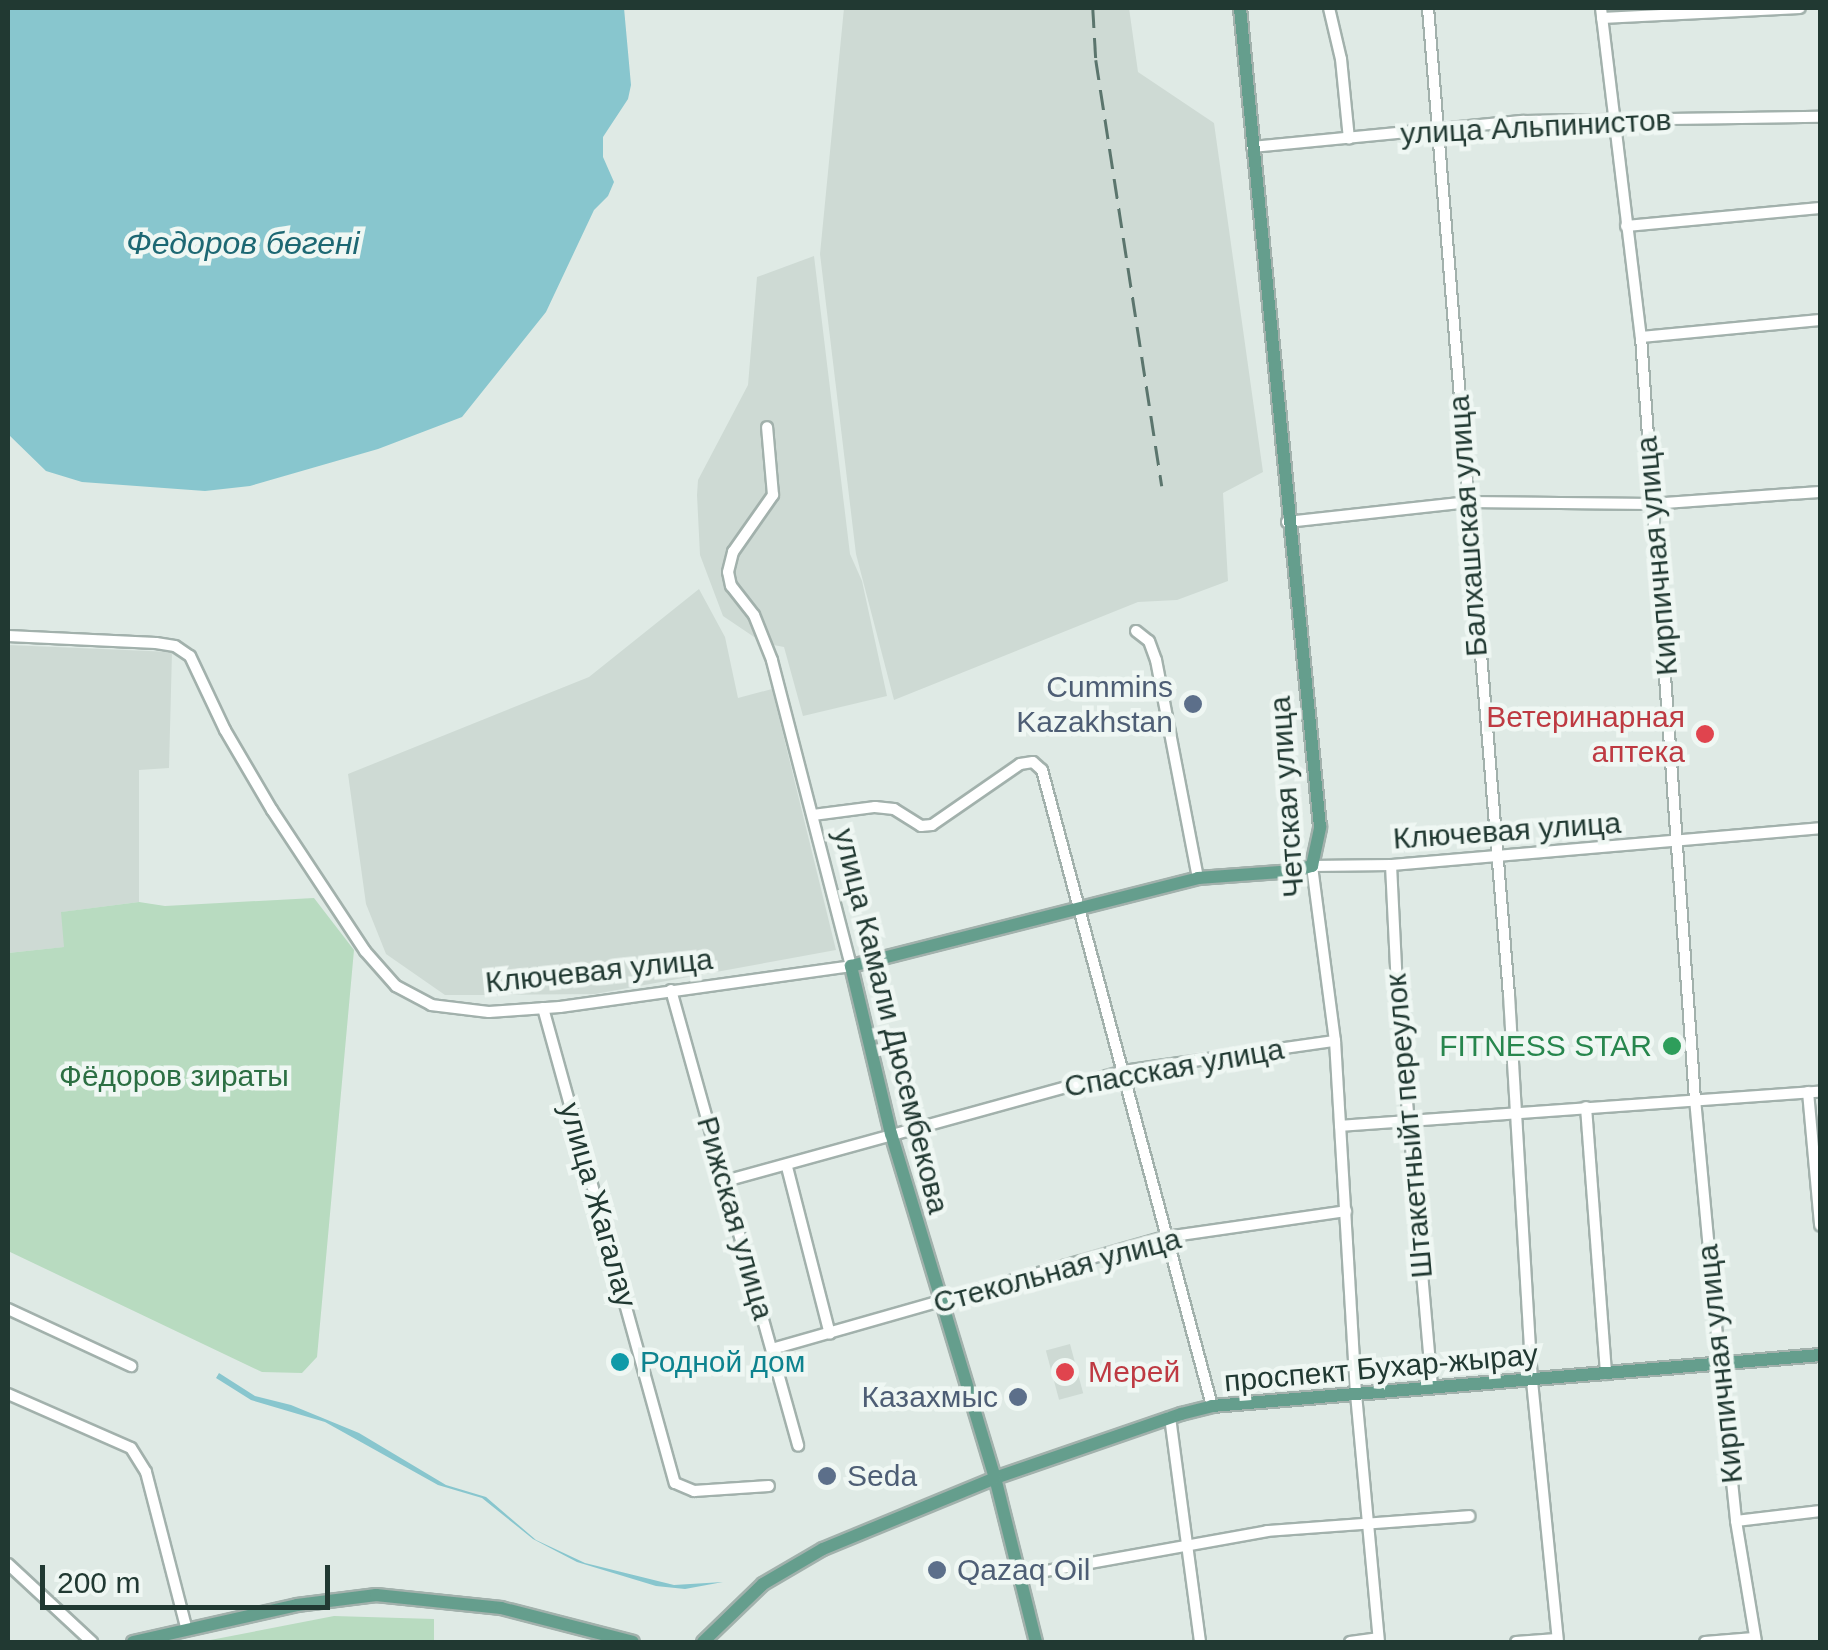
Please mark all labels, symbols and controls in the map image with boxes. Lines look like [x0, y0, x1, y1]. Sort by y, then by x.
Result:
street label: улица Альпинистов [1400, 102, 1672, 152]
water label: Федоров бөгені [126, 224, 360, 262]
street label: Балхашская улица [1441, 394, 1495, 658]
street label: Кирпичная улица [1629, 435, 1685, 677]
place label: Cummins Kazakhstan [1016, 669, 1173, 740]
marker: Cummins Kazakhstan [1182, 693, 1204, 715]
street label: Четская улица [1262, 695, 1312, 899]
place label: Ветеринарная аптека [1486, 699, 1685, 770]
marker: Ветеринарная аптека [1694, 723, 1716, 745]
street label: Ключевая улица [1392, 805, 1622, 857]
street label: улица Камали Дюсембекова [826, 825, 956, 1217]
street label: Ключевая улица [484, 941, 714, 1001]
street label: Штакетныйт переулок [1378, 972, 1440, 1280]
place label: FITNESS STAR [1439, 1028, 1652, 1064]
street label: Спасская улица [1062, 1031, 1286, 1105]
marker: FITNESS STAR [1661, 1035, 1683, 1057]
park label: Фёдоров зираты [59, 1058, 289, 1094]
street label: улица Жагалау [552, 1098, 644, 1312]
street label: Рижская улица [689, 1112, 781, 1324]
street label: Стекольная улица [929, 1221, 1185, 1321]
street label: Кирпичная улица [1690, 1243, 1750, 1485]
street label: проспект Бухар-жырау [1223, 1336, 1539, 1400]
place label: Родной дом [640, 1344, 805, 1380]
marker: Родной дом [609, 1351, 631, 1373]
place label: Мерей [1088, 1354, 1180, 1390]
marker: Мерей [1052, 1359, 1078, 1385]
place label: Казахмыс [862, 1379, 998, 1415]
marker: Казахмыс [1007, 1386, 1029, 1408]
place label: Seda [847, 1458, 917, 1494]
marker: Seda [816, 1465, 838, 1487]
scale bar [45, 1545, 335, 1607]
place label: Qazaq Oil [957, 1552, 1090, 1588]
marker: Qazaq Oil [926, 1559, 948, 1581]
text: 200 m [57, 1566, 140, 1599]

